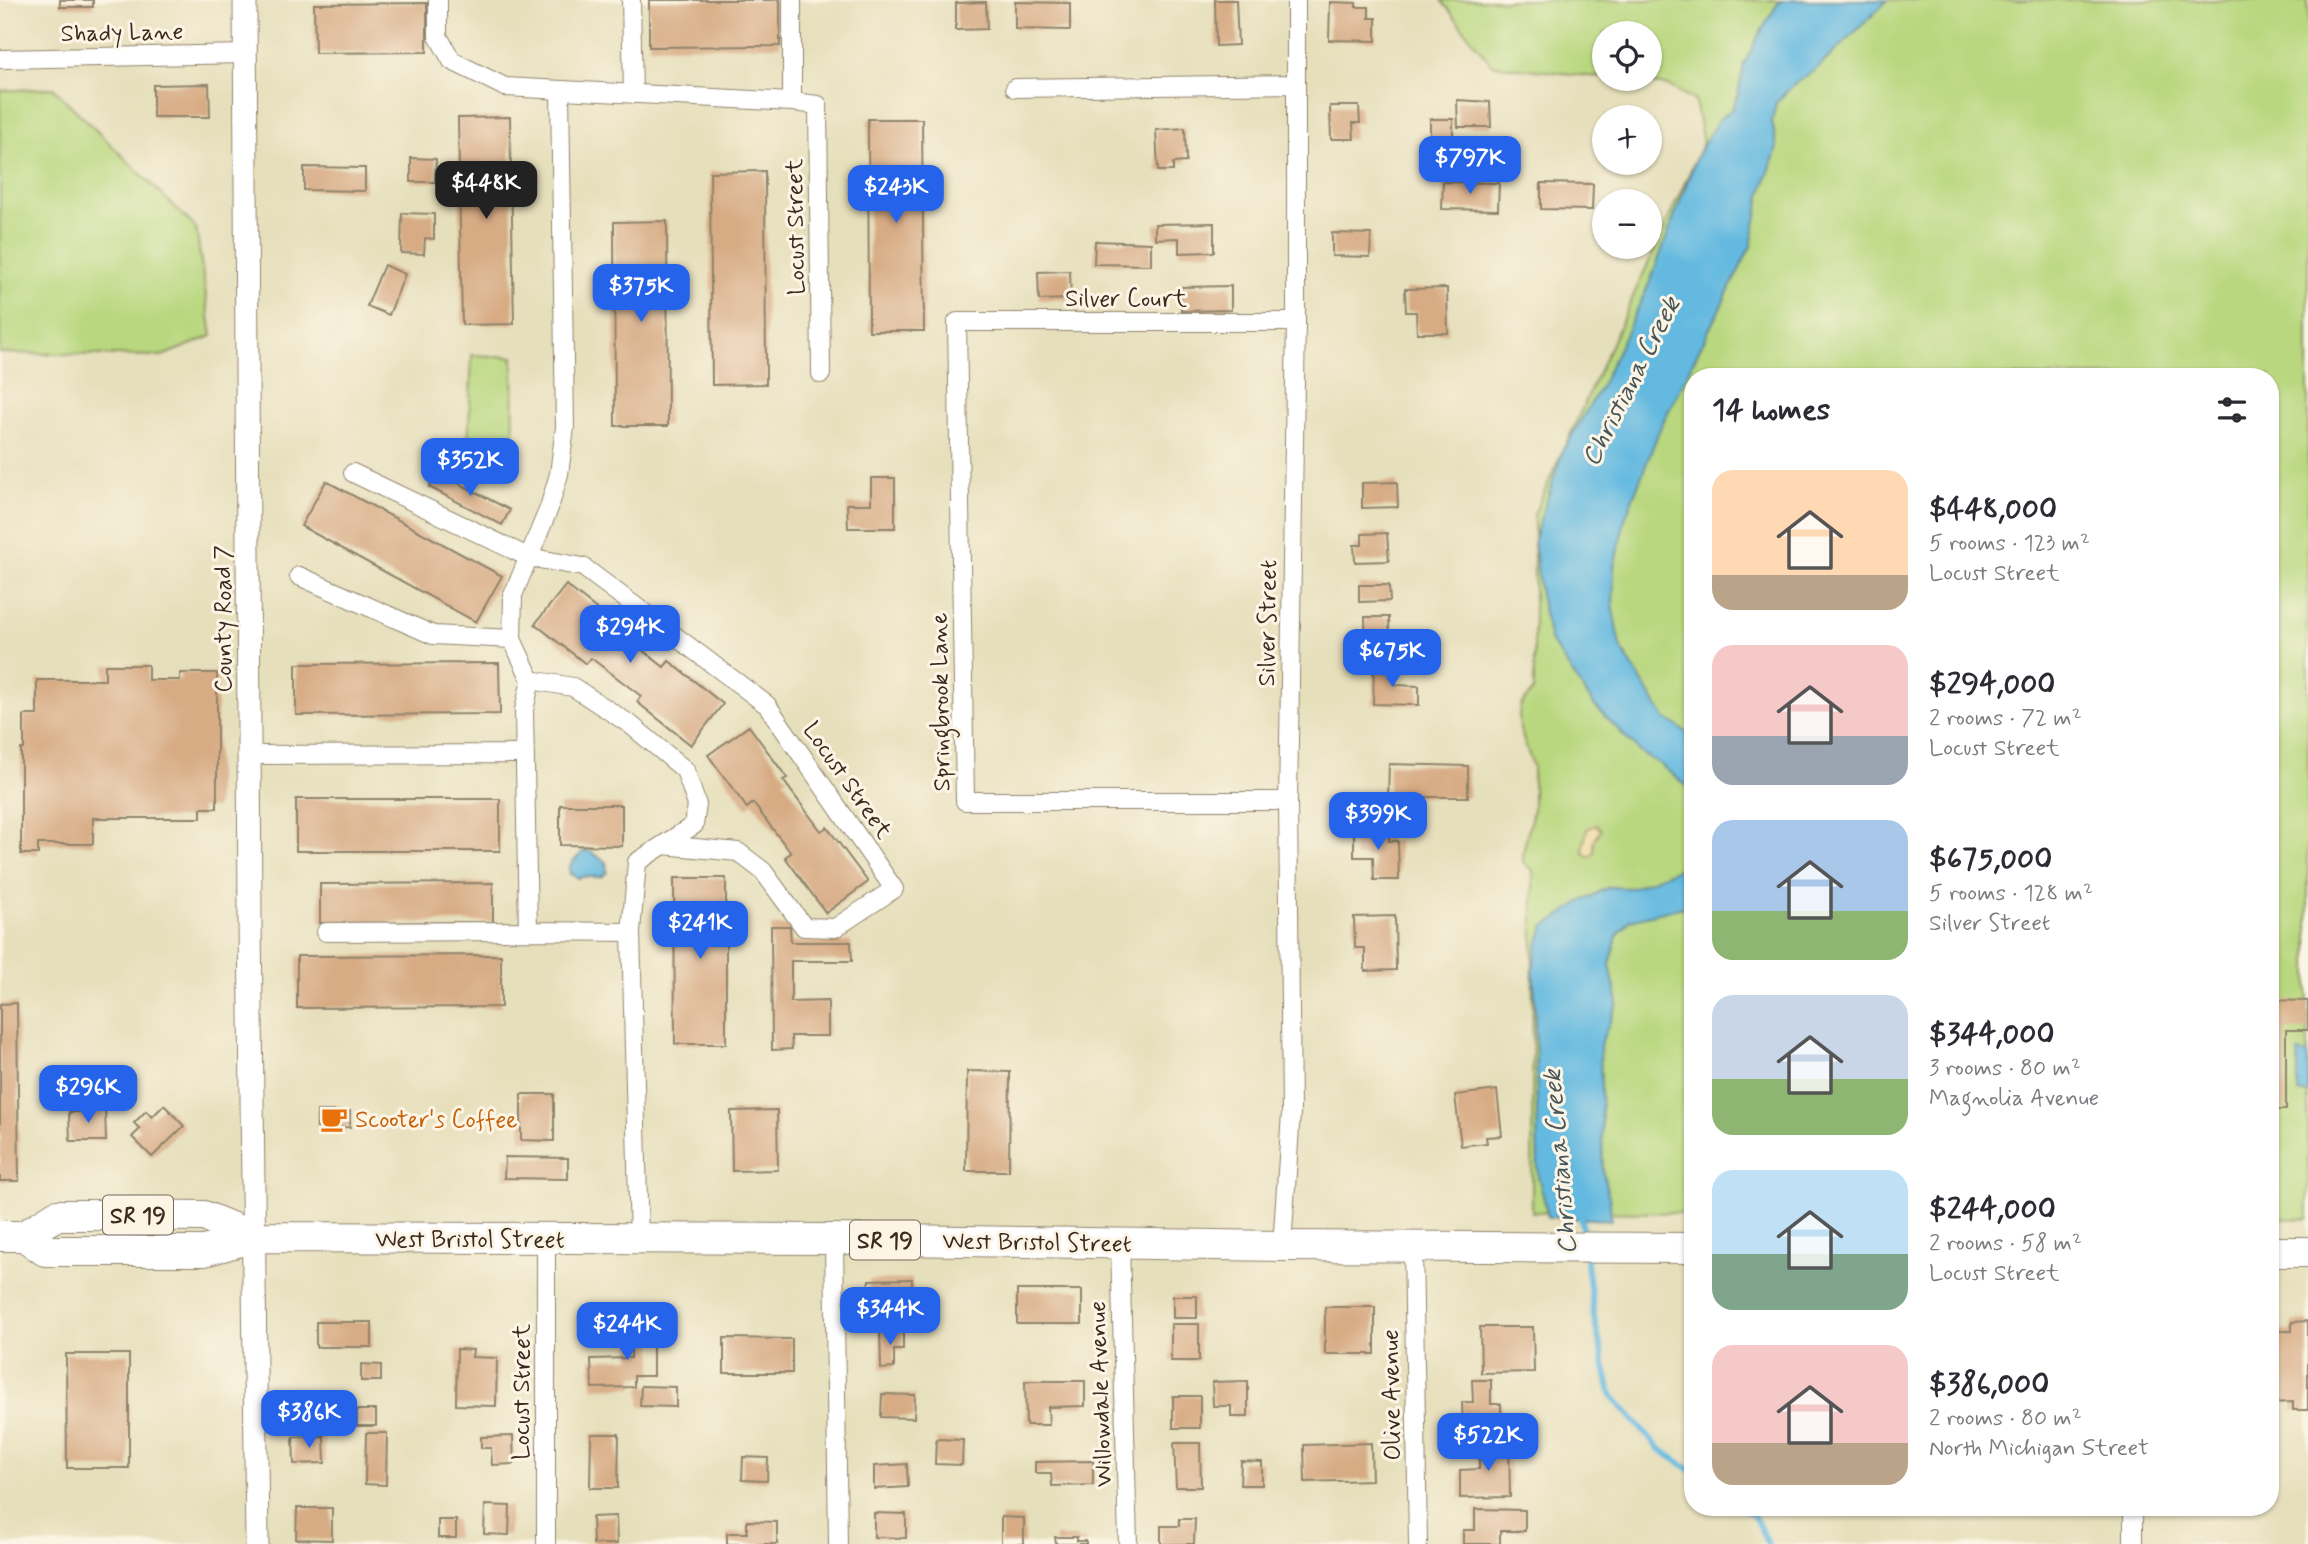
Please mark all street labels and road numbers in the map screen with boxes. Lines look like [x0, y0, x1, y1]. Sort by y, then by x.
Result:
street label: Shady Lane [60, 17, 184, 50]
street label: Locust Street [780, 159, 813, 295]
street label: Silver Court [1065, 284, 1187, 315]
street label: County Road 7 [209, 545, 240, 693]
street label: Silver Street [1252, 559, 1285, 687]
street label: Springbrook Lane [924, 612, 962, 792]
street label: Locust Street [795, 716, 899, 846]
road number: SR 19 [103, 1196, 173, 1234]
road number: SR 19 [850, 1220, 920, 1260]
street label: West Bristol Street [375, 1225, 565, 1256]
street label: West Bristol Street [942, 1226, 1132, 1261]
street label: Willowdale Avenue [1083, 1300, 1120, 1487]
street label: Locust Street [507, 1324, 538, 1460]
street label: Olive Avenue [1376, 1329, 1409, 1461]

